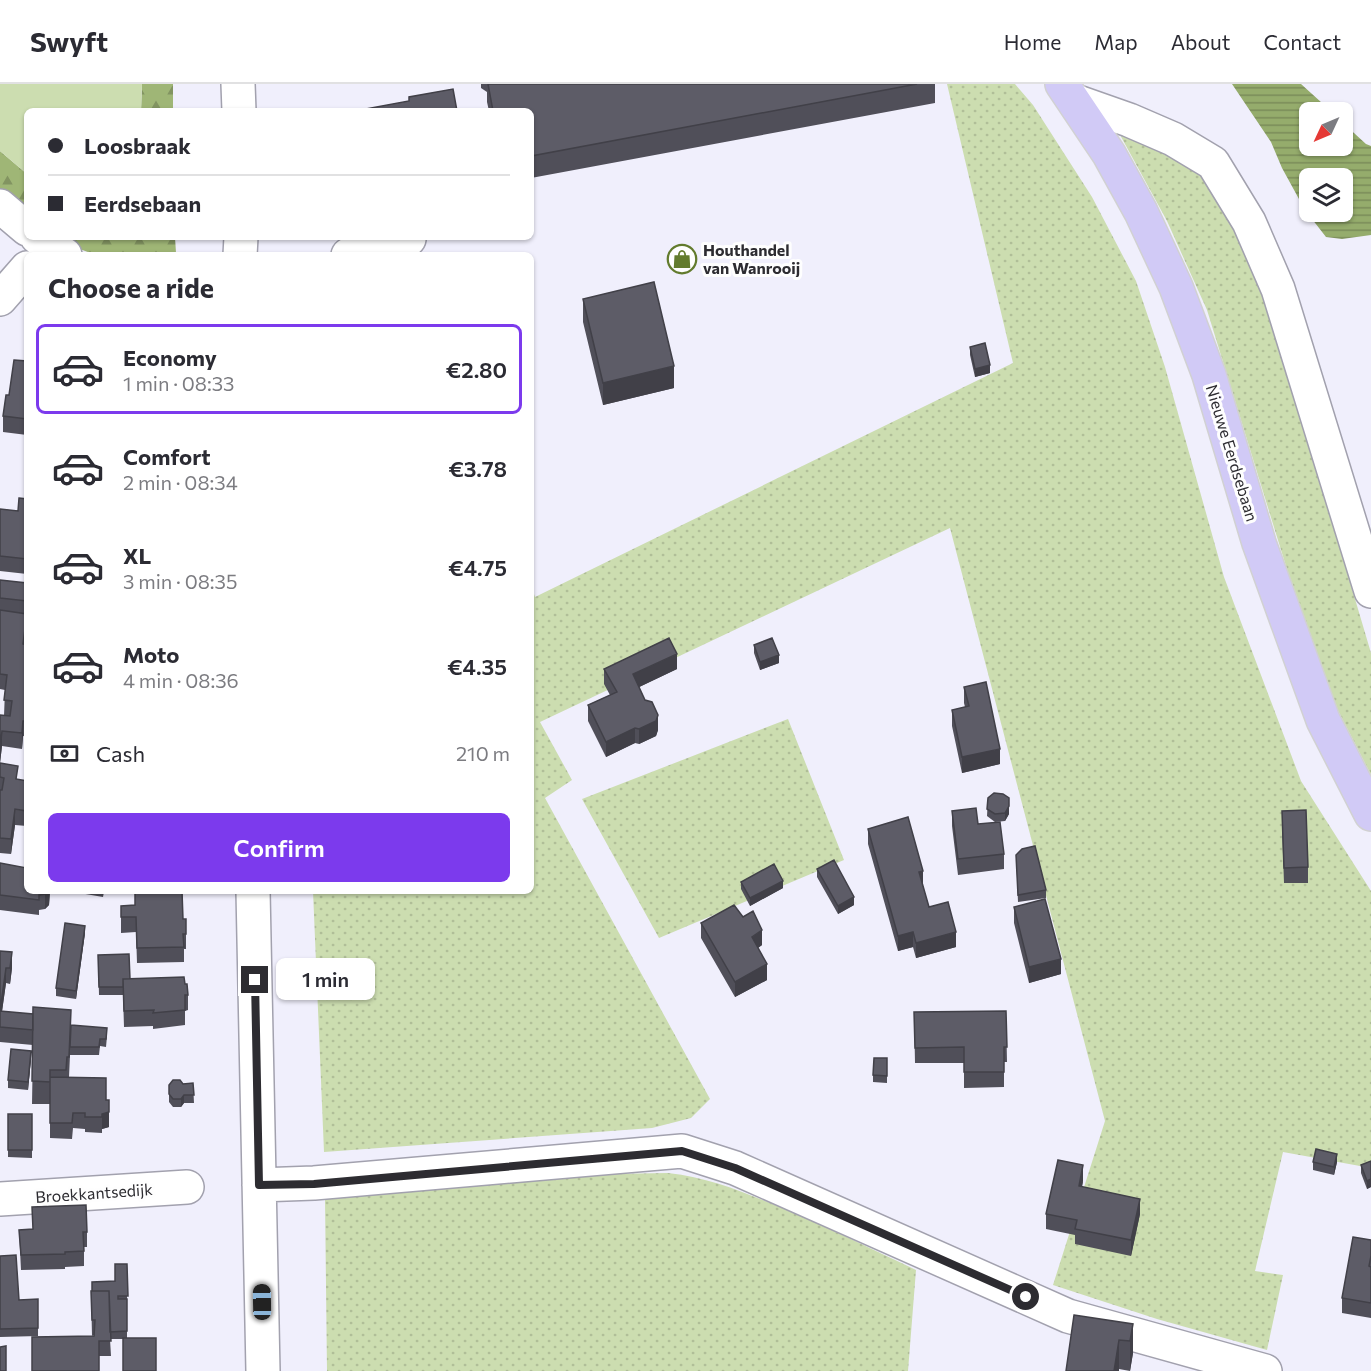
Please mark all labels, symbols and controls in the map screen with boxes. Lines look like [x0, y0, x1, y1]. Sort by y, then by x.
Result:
text: Swyft [30, 24, 108, 58]
text: Home [1004, 29, 1061, 54]
text: Map [1094, 29, 1138, 54]
text: About [1171, 29, 1230, 54]
text: Contact [1263, 29, 1341, 54]
north arrow [1299, 102, 1353, 156]
map controls [1299, 102, 1353, 222]
text: Loosbraak [84, 132, 191, 159]
button: layers [1299, 168, 1353, 222]
text: Eerdsebaan [84, 190, 201, 217]
place label: Houthandel van Wanrooij [703, 240, 800, 277]
shop icon: Houthandel van Wanrooij [666, 243, 698, 275]
text: Choose a ride [48, 271, 214, 304]
icon: car [51, 342, 105, 396]
text: Economy [123, 344, 217, 371]
text: €2.80 [446, 356, 507, 383]
text: 1 min · 08:33 [123, 371, 235, 395]
street label: Nieuwe Eerdsebaan [1203, 382, 1262, 524]
icon: car [51, 441, 105, 495]
text: Comfort [123, 443, 211, 470]
text: €3.78 [448, 455, 507, 482]
text: 2 min · 08:34 [123, 470, 238, 494]
icon: car [51, 540, 105, 594]
text: XL [123, 542, 151, 569]
text: €4.75 [448, 554, 507, 581]
text: 3 min · 08:35 [123, 569, 237, 593]
icon: car [51, 639, 105, 693]
text: Moto [123, 641, 179, 668]
text: €4.35 [447, 653, 507, 680]
text: 4 min · 08:36 [123, 668, 239, 692]
icon: cash [48, 737, 81, 770]
text: Cash [96, 740, 145, 767]
text: 210 m [456, 741, 510, 765]
button: Confirm [48, 813, 510, 882]
callout: 1 min [276, 959, 375, 1001]
route end [241, 966, 268, 993]
text: 1 min [302, 967, 349, 991]
street label: Broekkantsedijk [35, 1179, 154, 1206]
route start [1012, 1283, 1039, 1310]
car [253, 1284, 271, 1320]

